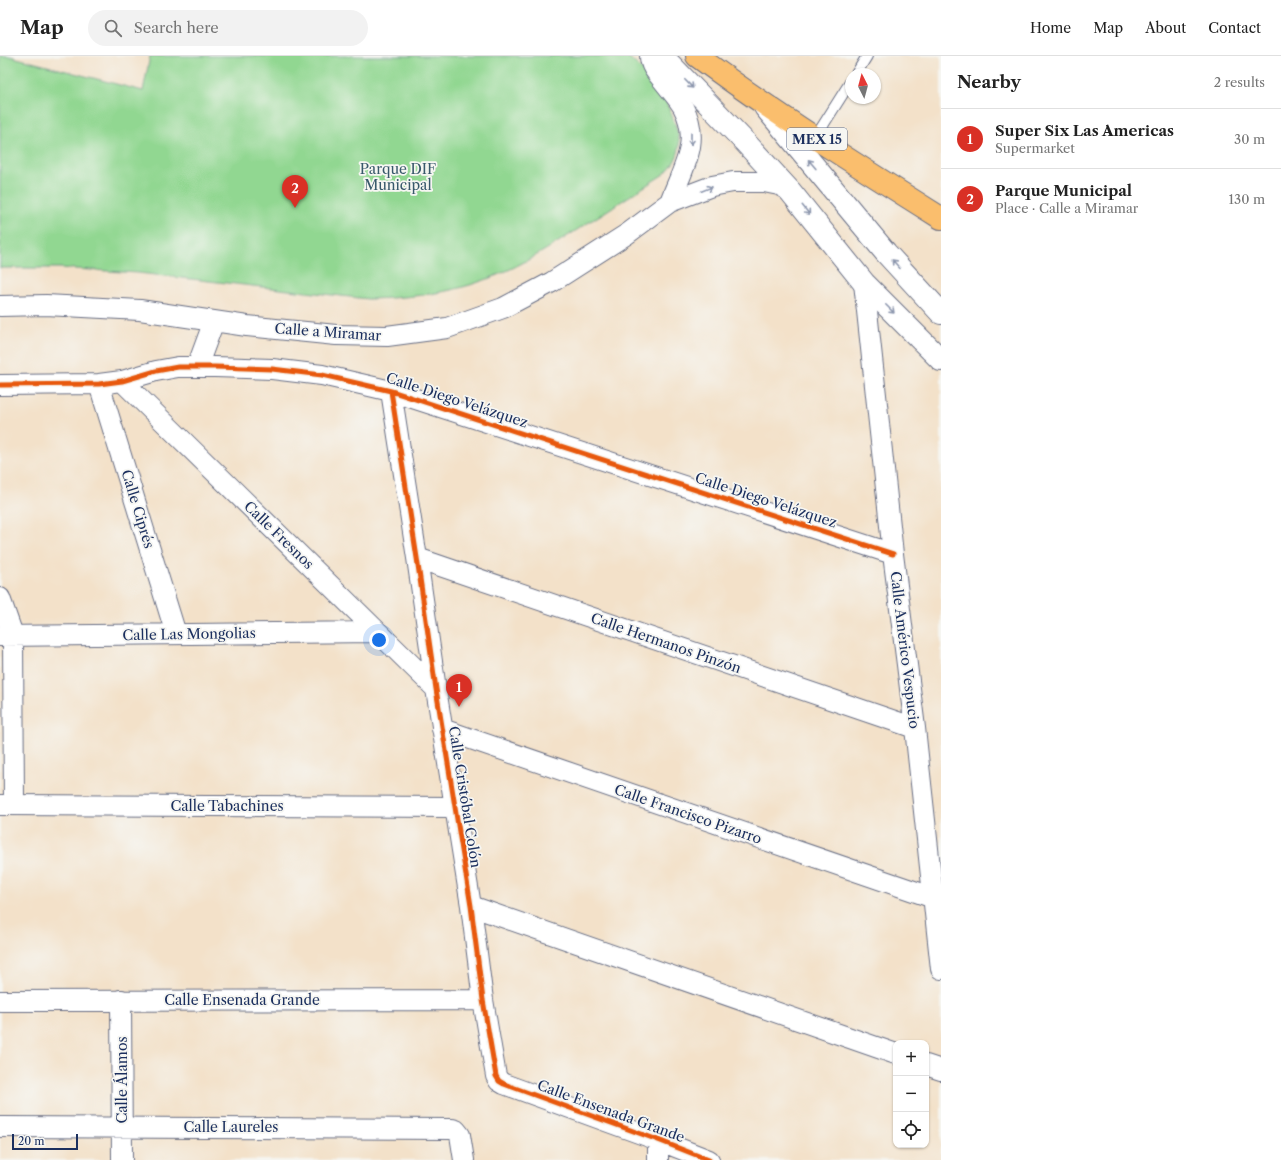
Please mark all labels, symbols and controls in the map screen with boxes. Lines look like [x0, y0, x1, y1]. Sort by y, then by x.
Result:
search box [88, 10, 368, 46]
text: Map [20, 16, 64, 39]
icon: search [102, 17, 124, 39]
text: Search here [134, 18, 219, 37]
text: Home [1030, 19, 1071, 37]
text: Map [1093, 19, 1123, 37]
text: About [1145, 19, 1186, 37]
text: Contact [1208, 19, 1261, 37]
north arrow [845, 68, 881, 104]
text: Nearby [957, 72, 1021, 92]
text: 2 results [1214, 74, 1265, 90]
one-way arrow [684, 79, 694, 89]
text: Super Six Las Americas [995, 121, 1174, 140]
road number: MEX 15 [787, 128, 847, 150]
text: 1 [967, 131, 973, 147]
text: 30 m [1234, 131, 1265, 147]
one-way arrow [687, 132, 695, 145]
text: Supermarket [995, 140, 1075, 156]
one-way arrow [808, 158, 817, 169]
park label: Parque DIF Municipal [360, 160, 436, 194]
pin: 2 [282, 175, 308, 208]
text: Parque Municipal [995, 181, 1132, 200]
one-way arrow [700, 184, 712, 192]
text: 2 [966, 191, 974, 207]
text: 130 m [1229, 191, 1265, 207]
text: Place · Calle a Miramar [995, 200, 1138, 216]
one-way arrow [801, 205, 810, 216]
one-way arrow [891, 258, 900, 269]
one-way arrow [885, 304, 895, 314]
street label: Calle a Miramar [274, 319, 382, 345]
street label: Calle Diego Velázquez [384, 369, 530, 431]
street label: Calle Ciprés [117, 467, 159, 551]
street label: Calle Diego Velázquez [693, 469, 839, 531]
street label: Calle Fresnos [240, 497, 318, 573]
street label: Calle Américo Vespucio [886, 570, 924, 730]
street label: Calle Hermanos Pinzón [588, 609, 744, 677]
street label: Calle Las Mongolias [122, 624, 256, 644]
your location [369, 630, 389, 650]
pin: 1 [446, 674, 472, 707]
street label: Calle Cristóbal Colón [445, 725, 485, 869]
street label: Calle Francisco Pizarro [612, 780, 764, 848]
street label: Calle Tabachines [170, 797, 284, 815]
street label: Calle Ensenada Grande [164, 991, 320, 1009]
street label: Calle Álamos [113, 1036, 131, 1124]
map controls [893, 1040, 929, 1148]
button: + [893, 1040, 929, 1076]
street label: Calle Ensenada Grande [535, 1076, 687, 1146]
button: − [893, 1076, 929, 1112]
button: locate [893, 1112, 929, 1148]
street label: Calle Laureles [184, 1118, 278, 1136]
scale bar [12, 1132, 78, 1151]
text: 20 m [18, 1134, 44, 1148]

